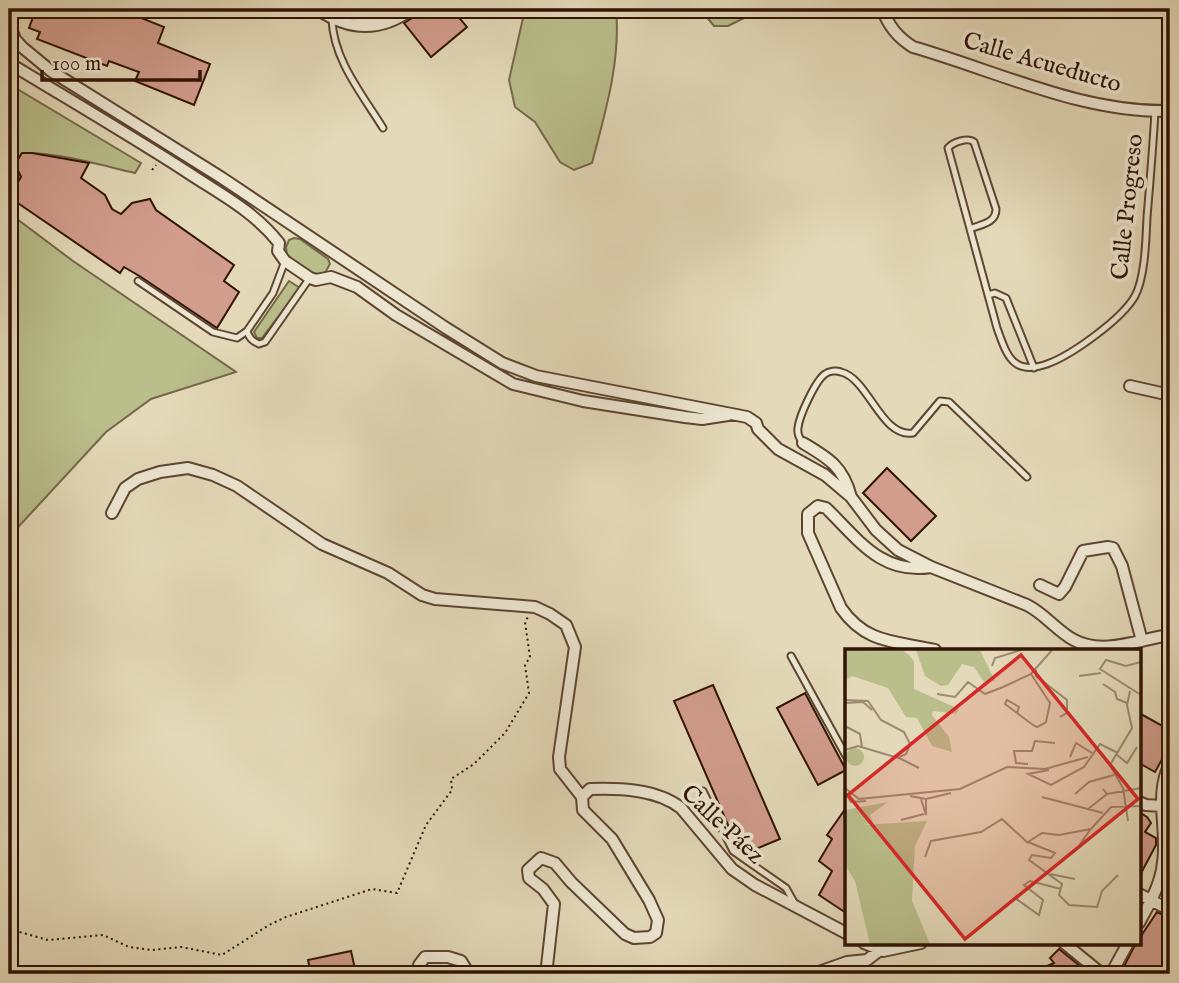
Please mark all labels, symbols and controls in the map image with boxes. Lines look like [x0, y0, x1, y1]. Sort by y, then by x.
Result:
street label: Calle Acueducto [959, 26, 1125, 100]
scale bar [42, 38, 200, 82]
text: 100 m [52, 51, 101, 78]
street label: Calle Progreso [1105, 132, 1151, 282]
inset map [845, 649, 1140, 944]
street label: Calle Páez [674, 779, 770, 871]

